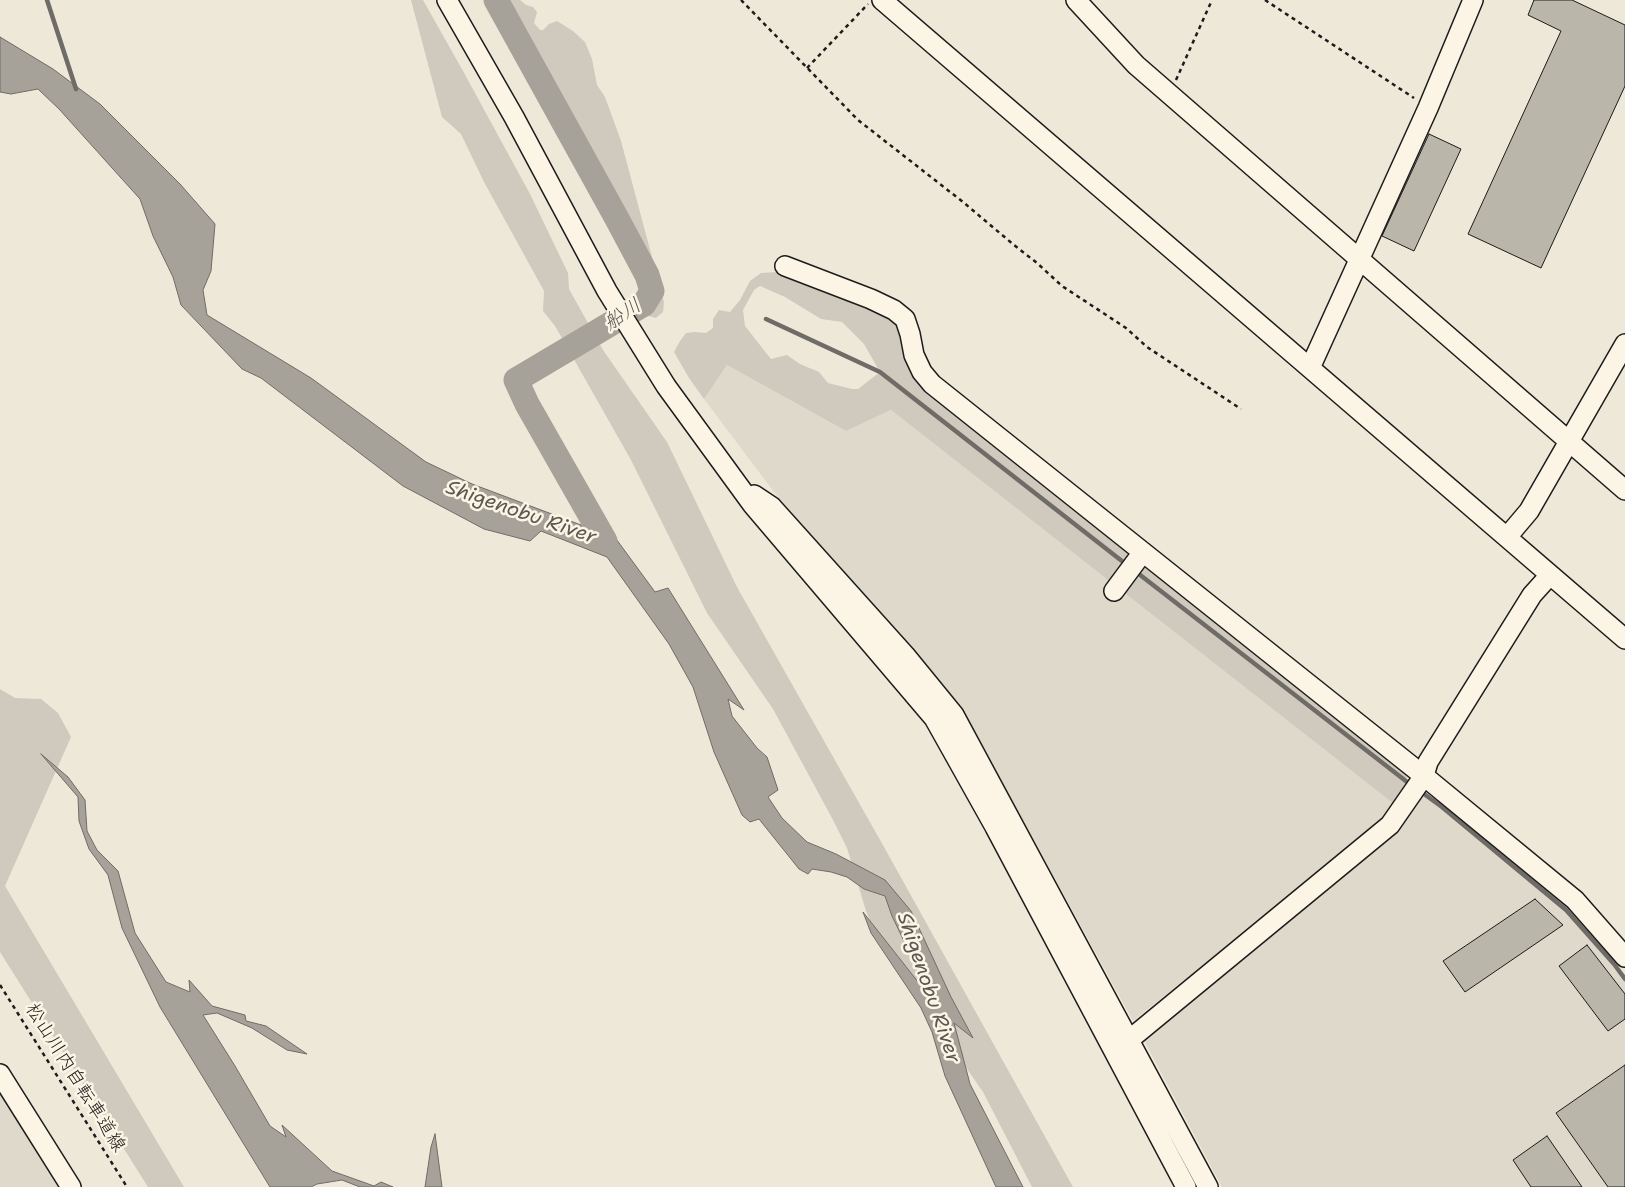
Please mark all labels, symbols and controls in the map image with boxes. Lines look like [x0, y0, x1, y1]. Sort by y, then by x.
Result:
water label: 船川 [600, 294, 646, 336]
water label: Shigenobu River [443, 476, 599, 550]
water label: Shigenobu River [891, 910, 965, 1066]
street label: 松山川内自転車道線 [20, 999, 130, 1157]

